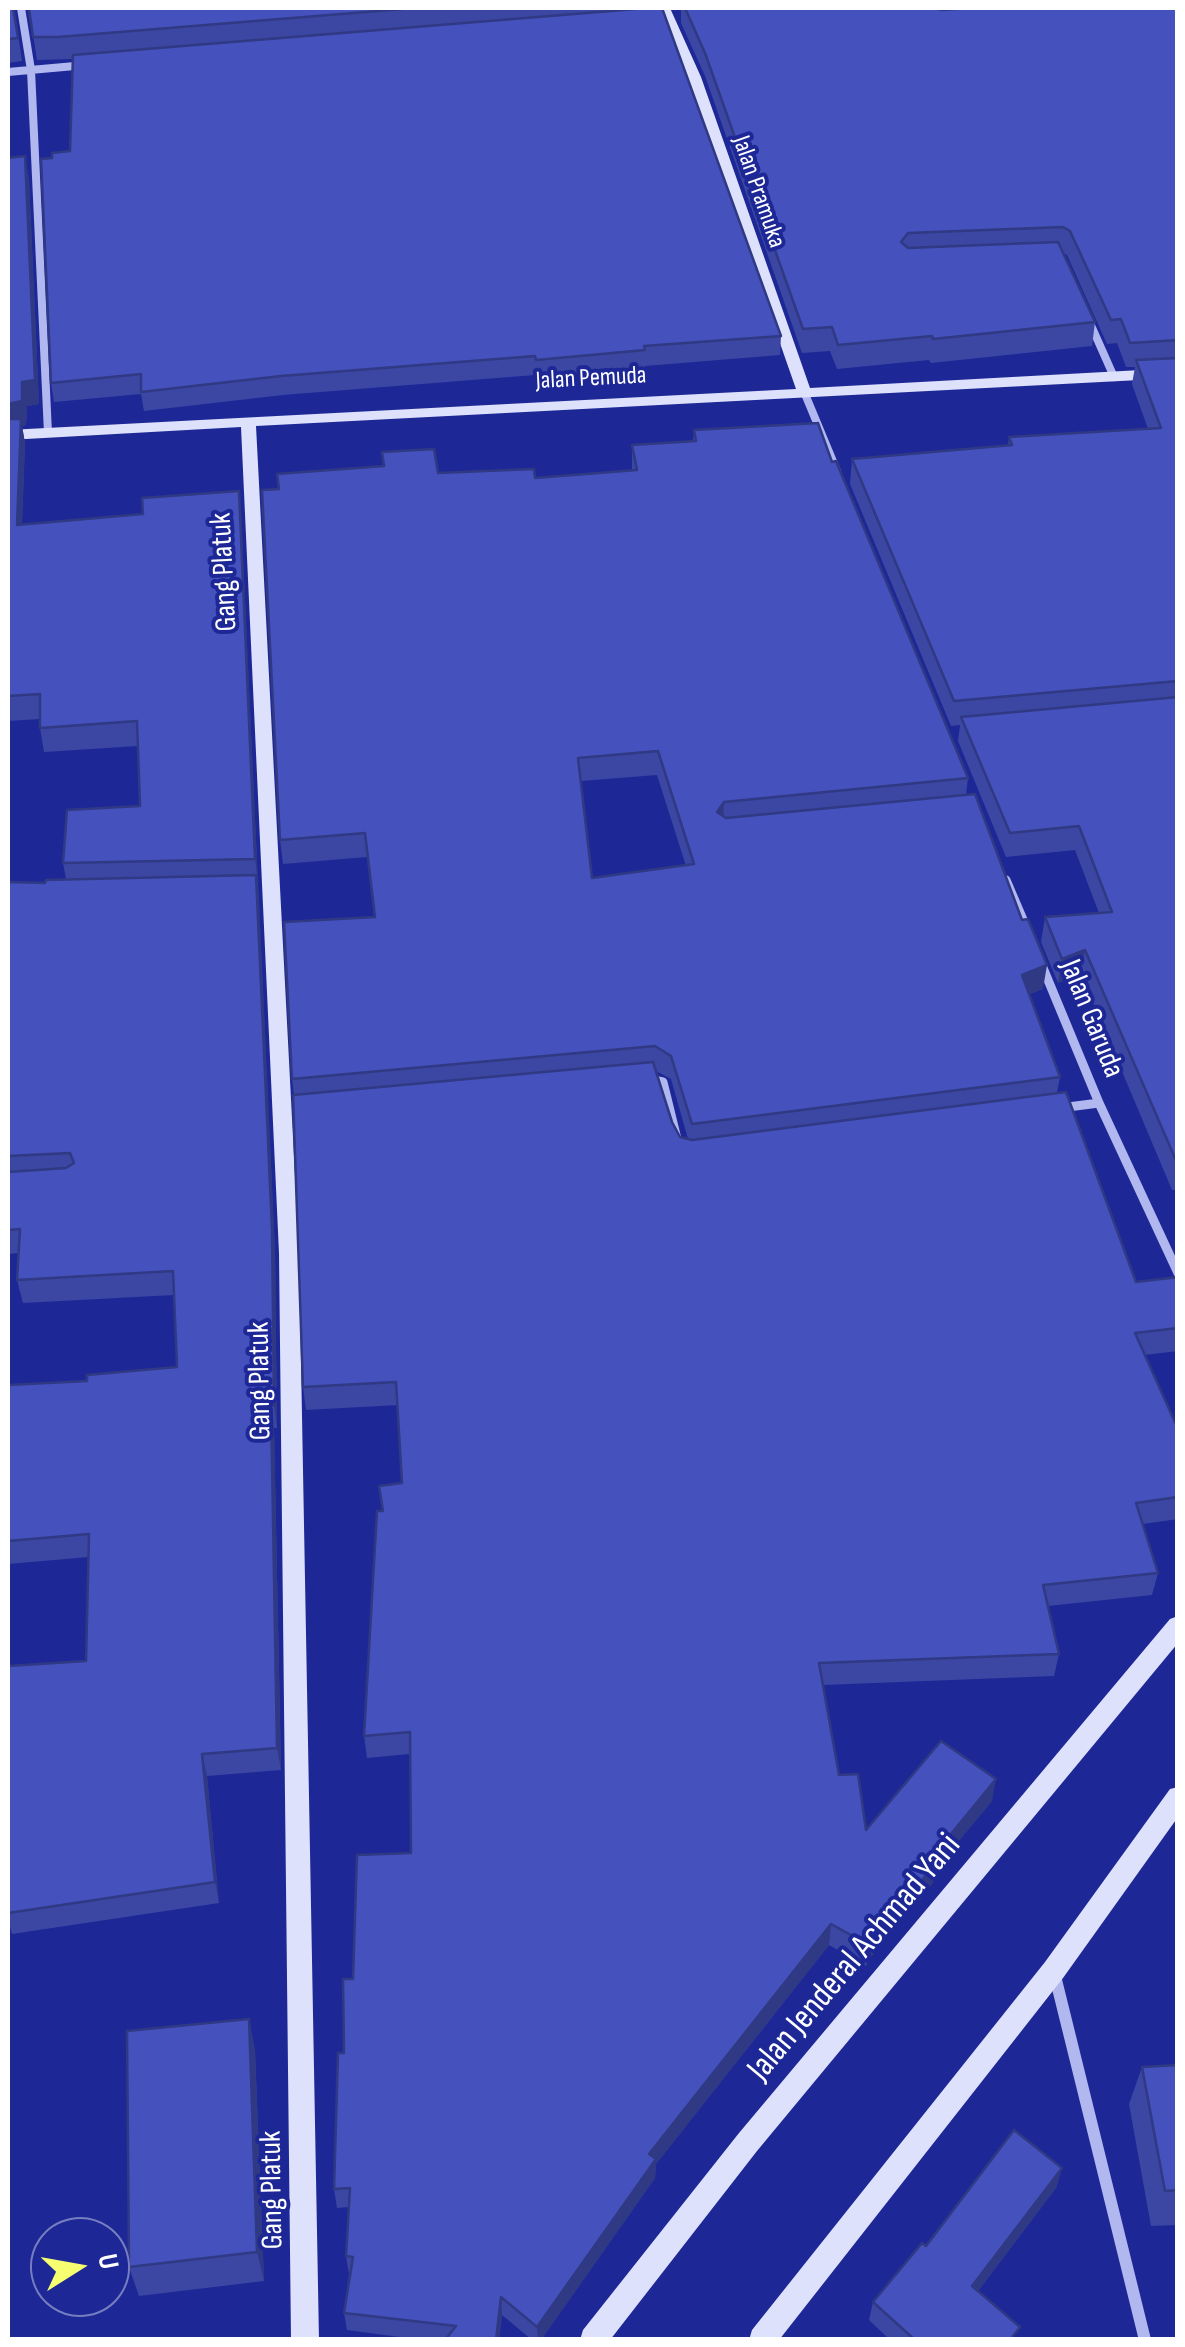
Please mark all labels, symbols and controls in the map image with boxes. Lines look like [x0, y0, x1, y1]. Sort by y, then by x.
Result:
street label: Jalan Pramuka [725, 132, 791, 252]
street label: Jalan Pemuda [535, 361, 647, 397]
street label: Gang Platuk [204, 512, 246, 632]
street label: Jalan Garuda [1051, 955, 1131, 1083]
street label: Gang Platuk [242, 1321, 280, 1441]
street label: Jalan Jenderal Achmad Yani [739, 1826, 971, 2090]
street label: Gang Platuk [254, 2130, 292, 2250]
north arrow [30, 2217, 130, 2317]
text: U [90, 2251, 126, 2272]

